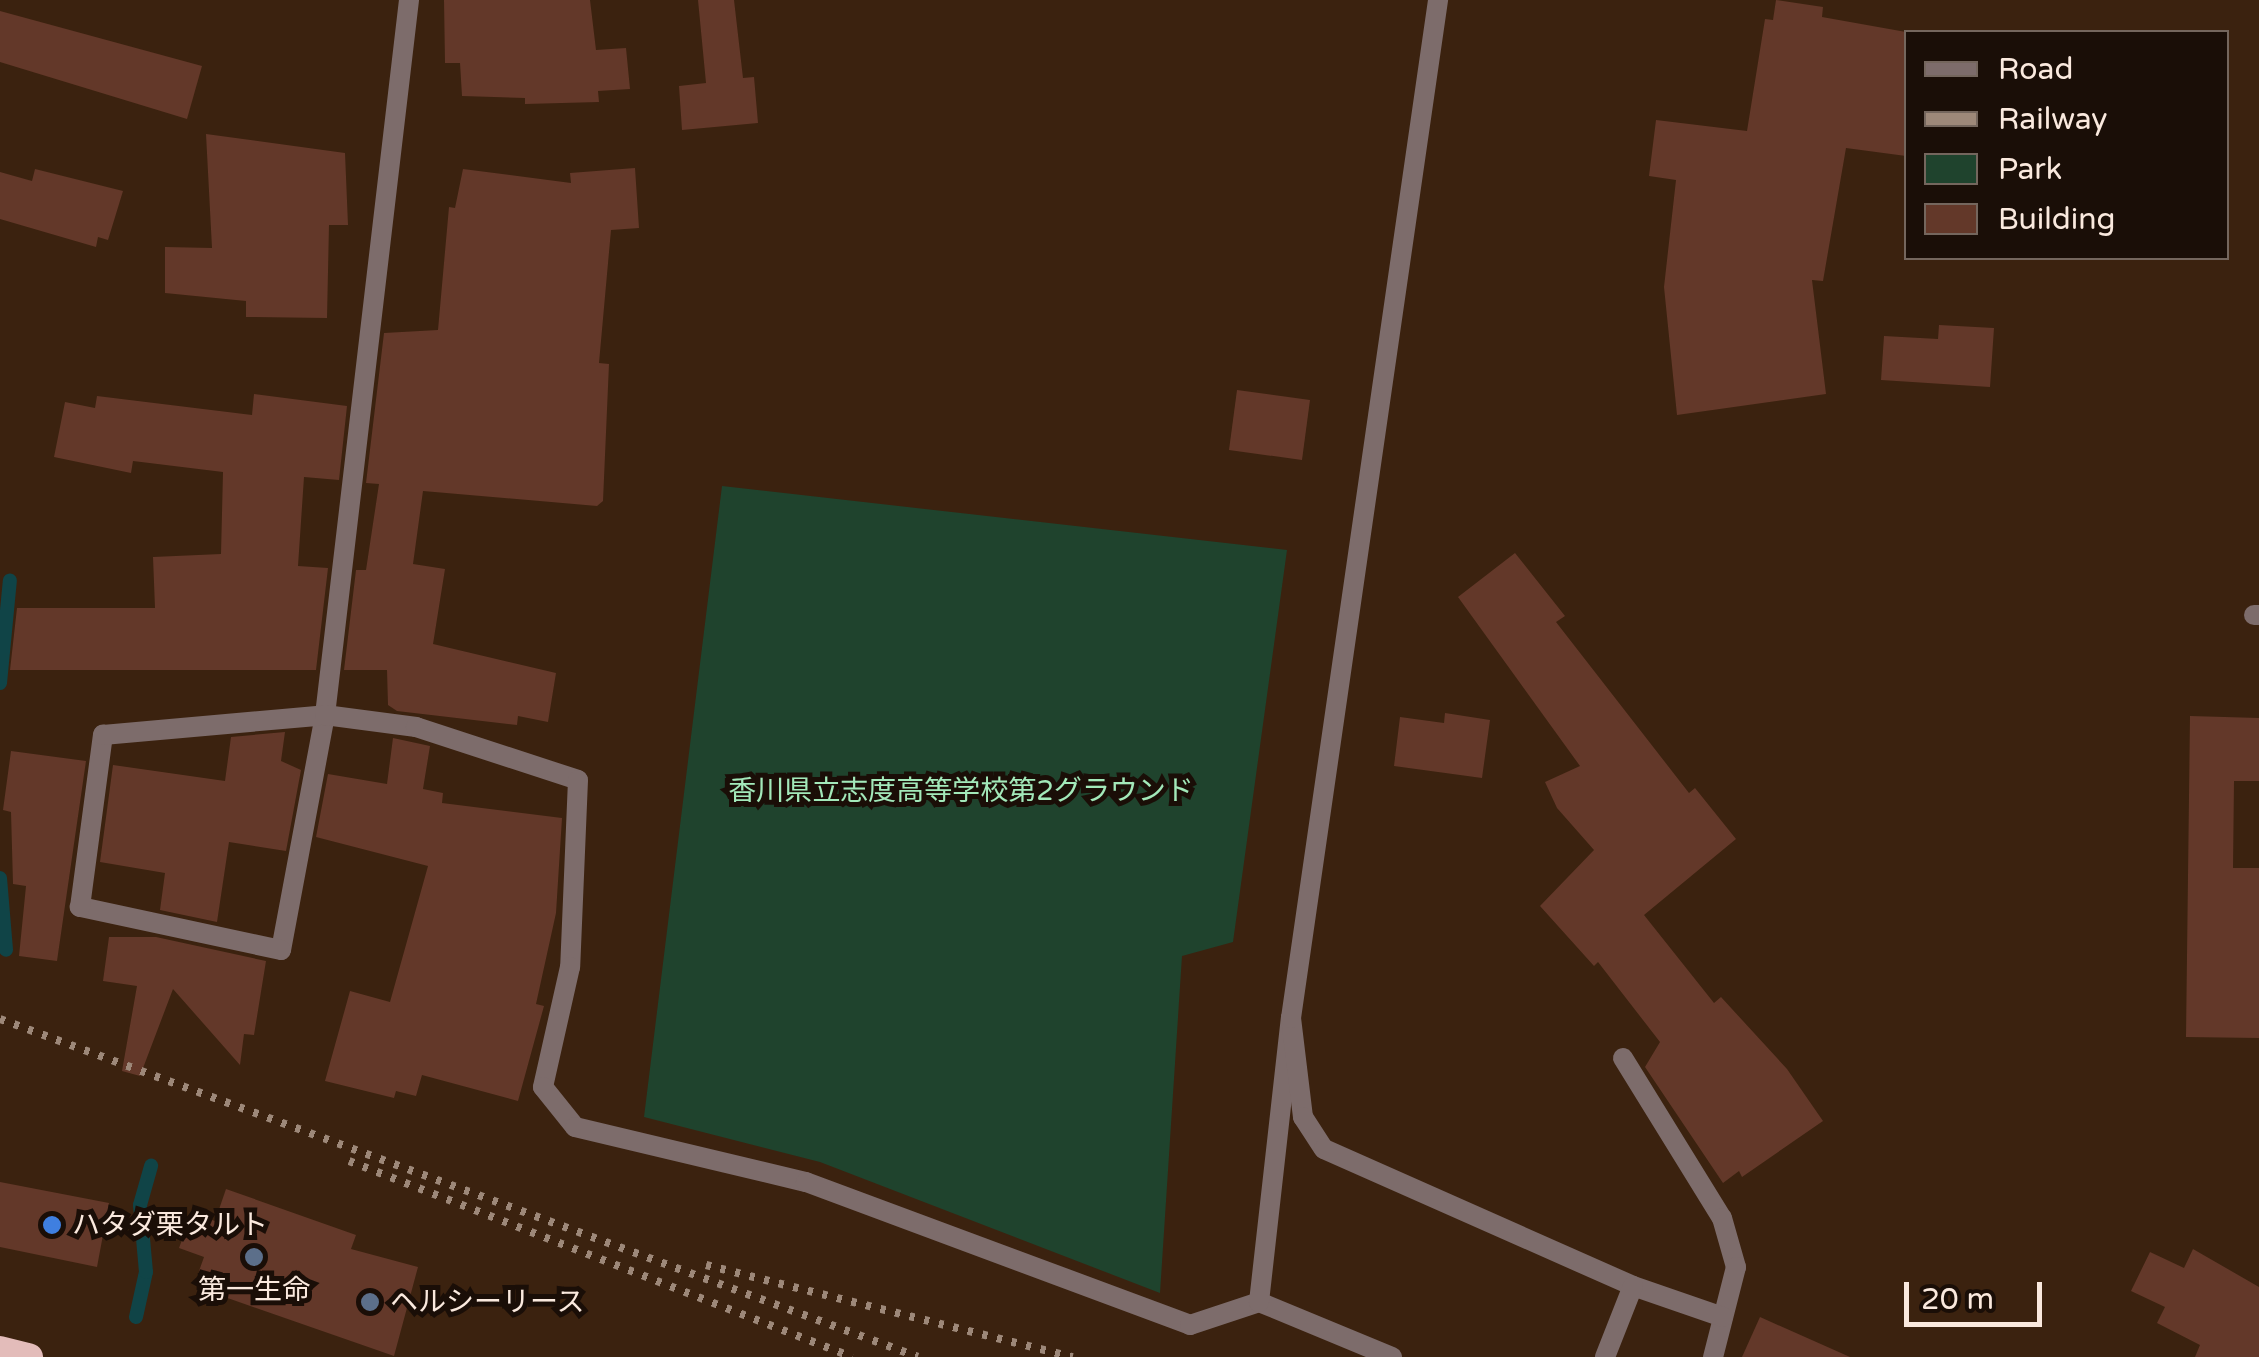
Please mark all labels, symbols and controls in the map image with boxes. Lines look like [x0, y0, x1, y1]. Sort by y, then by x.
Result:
legend [1904, 30, 2229, 260]
text: Road [1998, 51, 2073, 88]
text: Railway [1998, 101, 2107, 138]
text: Park [1998, 151, 2062, 188]
text: Building [1998, 201, 2115, 238]
park label: 香川県立志度高等学校第2グラウンド [728, 774, 1194, 808]
place label: ハタダ栗タルト [72, 1208, 268, 1242]
marker: ハタダ栗タルト [41, 1214, 63, 1236]
marker: 第一生命 [243, 1246, 265, 1268]
scale bar [1909, 1262, 2046, 1324]
place label: 第一生命 [198, 1273, 310, 1307]
text: 20 m [1921, 1281, 1994, 1318]
place label: ヘルシーリース [390, 1285, 586, 1319]
marker: ヘルシーリース [359, 1291, 381, 1313]

